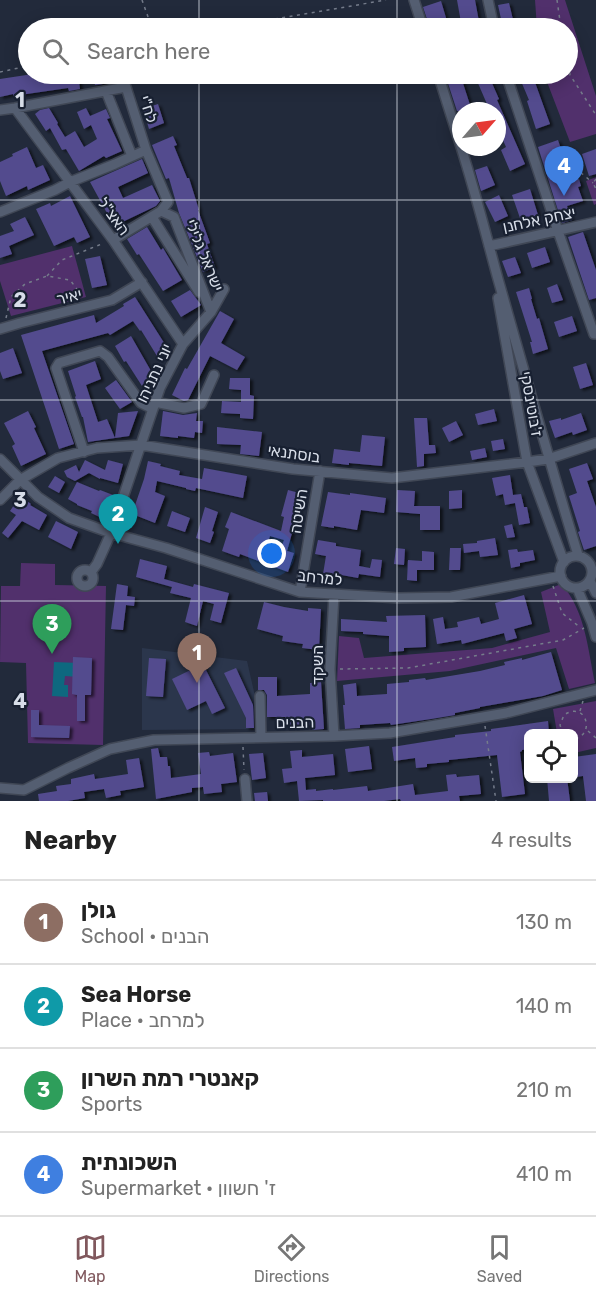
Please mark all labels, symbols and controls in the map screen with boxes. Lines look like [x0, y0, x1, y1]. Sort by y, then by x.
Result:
search box [18, 18, 578, 84]
icon: search [39, 35, 72, 68]
text: Search here [87, 38, 210, 65]
text: 1 [15, 88, 25, 112]
street label: לח"י [135, 93, 162, 125]
north arrow [452, 102, 506, 156]
pin: 4 [544, 146, 584, 196]
street label: האצ"ל [94, 194, 134, 239]
street label: יצחק אלחנן [501, 203, 577, 236]
street label: ישראל גלילי [181, 216, 228, 294]
street label: יאיר [54, 284, 84, 309]
text: 2 [14, 288, 27, 312]
street label: יוני נתניהו [133, 341, 176, 406]
street label: ז'בוטינסקי [516, 370, 547, 438]
street label: בוסתנאי [266, 440, 322, 467]
street label: השיטה [286, 487, 311, 535]
text: 3 [13, 488, 27, 512]
pin: 2 [98, 494, 138, 544]
your location [257, 539, 286, 568]
street label: למרחב [297, 566, 343, 589]
pin: 3 [32, 604, 72, 654]
pin: 1 [178, 634, 216, 683]
street label: השקד [308, 645, 327, 685]
text: 4 [13, 689, 27, 713]
street label: הבנים [275, 713, 315, 732]
map controls [524, 729, 578, 783]
button: locate [524, 729, 578, 783]
text: Nearby [24, 825, 117, 856]
text: 4 results [491, 828, 572, 852]
text: גולן [81, 897, 116, 924]
text: 1 [39, 910, 48, 934]
text: 130 m [516, 910, 572, 934]
text: School · הבנים [81, 924, 209, 948]
text: Sea Horse [81, 981, 191, 1008]
text: 2 [37, 994, 50, 1018]
text: 140 m [516, 994, 572, 1018]
text: Place · למרחב [81, 1008, 205, 1032]
text: קאנטרי רמת השרון [81, 1065, 259, 1092]
text: 3 [37, 1078, 50, 1102]
text: 210 m [516, 1078, 572, 1102]
text: Sports [81, 1092, 142, 1116]
text: השכונתית [81, 1149, 177, 1176]
text: 4 [37, 1162, 50, 1186]
text: 410 m [516, 1162, 572, 1186]
text: Supermarket · ז' חשוון [81, 1176, 276, 1200]
tab: Map [74, 1231, 107, 1286]
tab: Directions [254, 1231, 330, 1286]
tab: Saved [477, 1231, 522, 1286]

